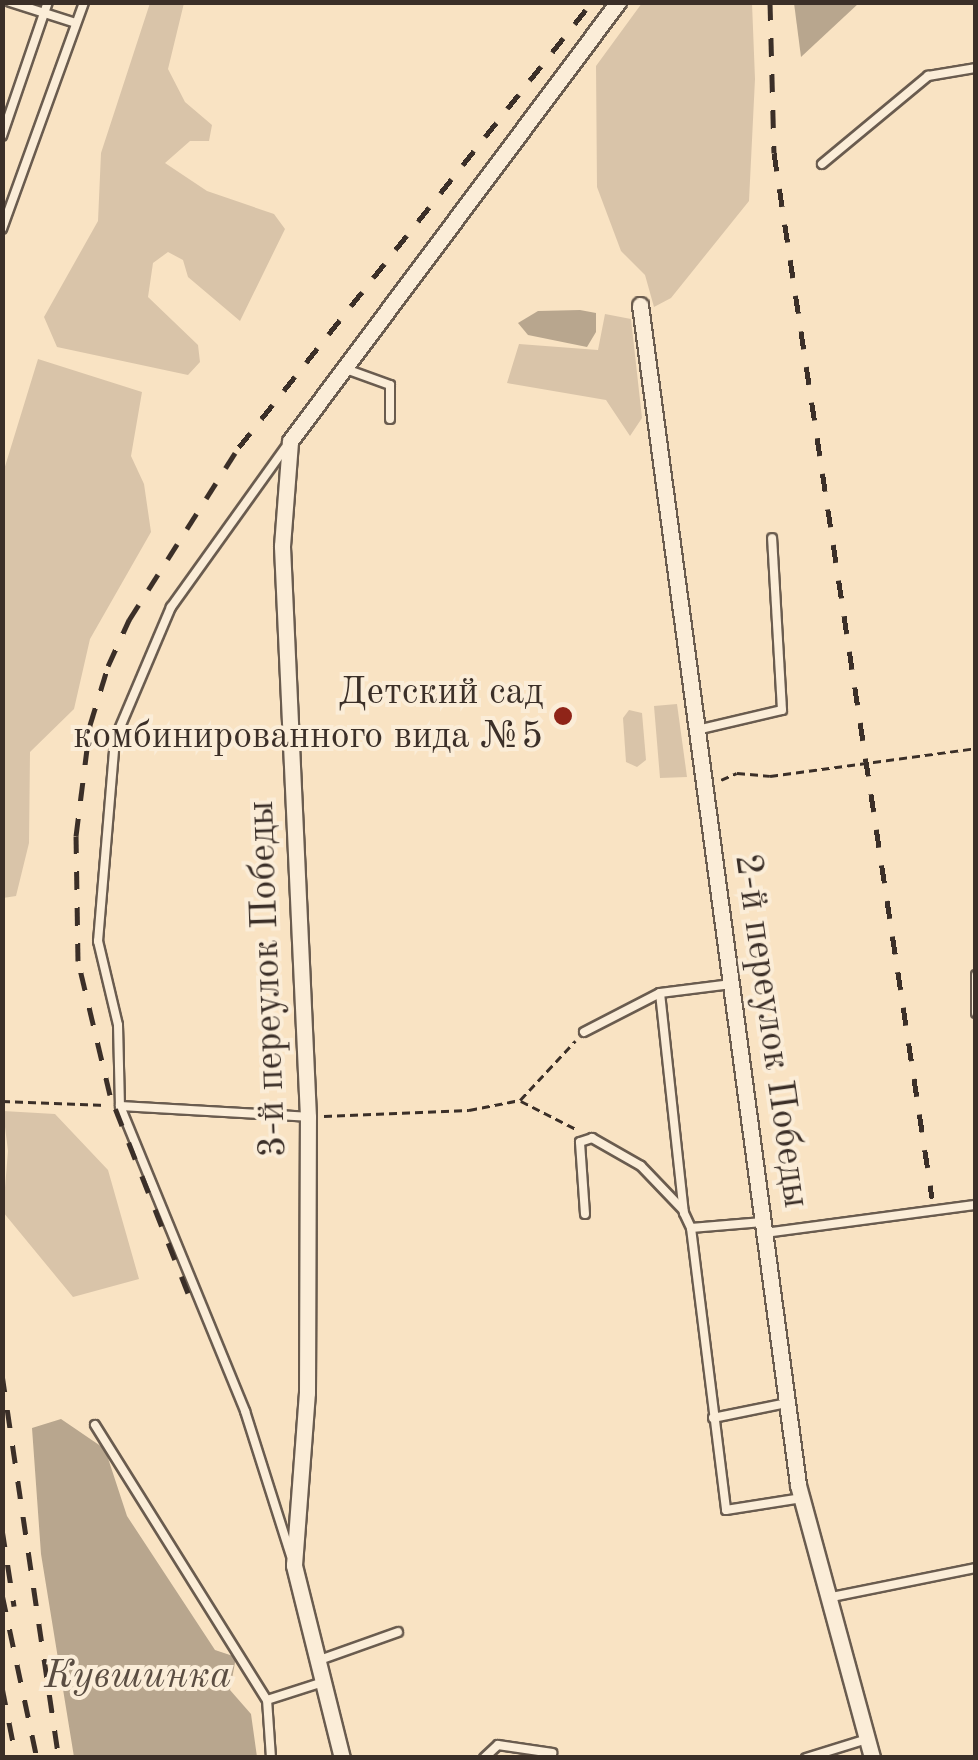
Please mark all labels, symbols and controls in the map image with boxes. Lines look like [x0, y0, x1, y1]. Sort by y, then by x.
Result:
place label: Детский сад комбинированного вида №5 [73, 671, 543, 761]
marker: Детский сад комбинированного вида №5 [552, 705, 574, 727]
street label: 3-й переулок Победы [240, 800, 298, 1158]
street label: 2-й переулок Победы [723, 851, 817, 1211]
water label: Кувшинка [45, 1653, 231, 1701]

